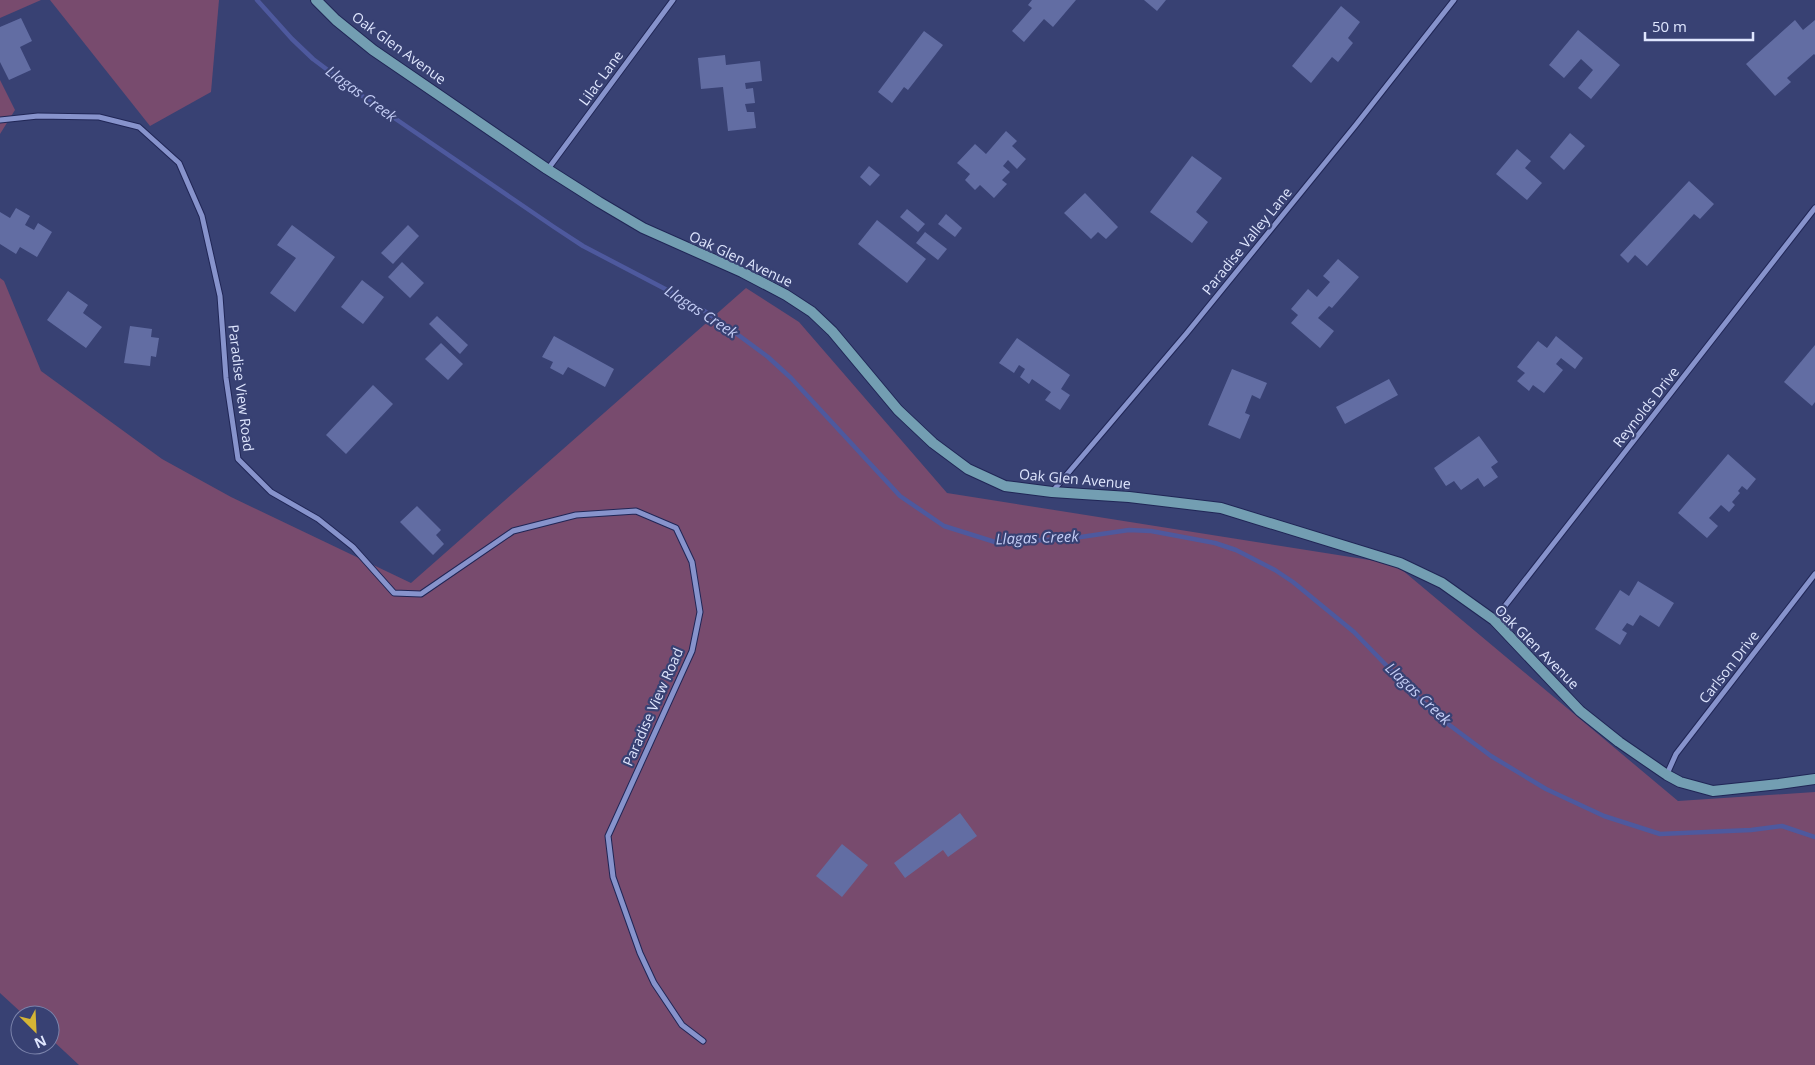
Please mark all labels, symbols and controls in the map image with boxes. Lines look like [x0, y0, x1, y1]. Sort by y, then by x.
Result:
street label: Oak Glen Avenue [348, 7, 450, 88]
scale bar [1645, 10, 1752, 42]
text: 50 m [1652, 16, 1687, 36]
street label: Lilac Lane [574, 46, 627, 109]
water label: Llagas Creek [322, 61, 402, 126]
street label: Paradise Valley Lane [1197, 183, 1296, 298]
street label: Oak Glen Avenue [686, 226, 796, 291]
water label: Llagas Creek [661, 280, 742, 343]
street label: Paradise View Road [224, 323, 259, 452]
street label: Reynolds Drive [1608, 362, 1683, 451]
street label: Oak Glen Avenue [1018, 464, 1132, 493]
water label: Llagas Creek [995, 526, 1080, 548]
street label: Oak Glen Avenue [1491, 600, 1584, 693]
street label: Carlson Drive [1694, 626, 1763, 707]
street label: Paradise View Road [618, 645, 687, 769]
water label: Llagas Creek [1381, 658, 1456, 729]
north arrow [10, 1005, 60, 1055]
text: N [31, 1031, 50, 1053]

